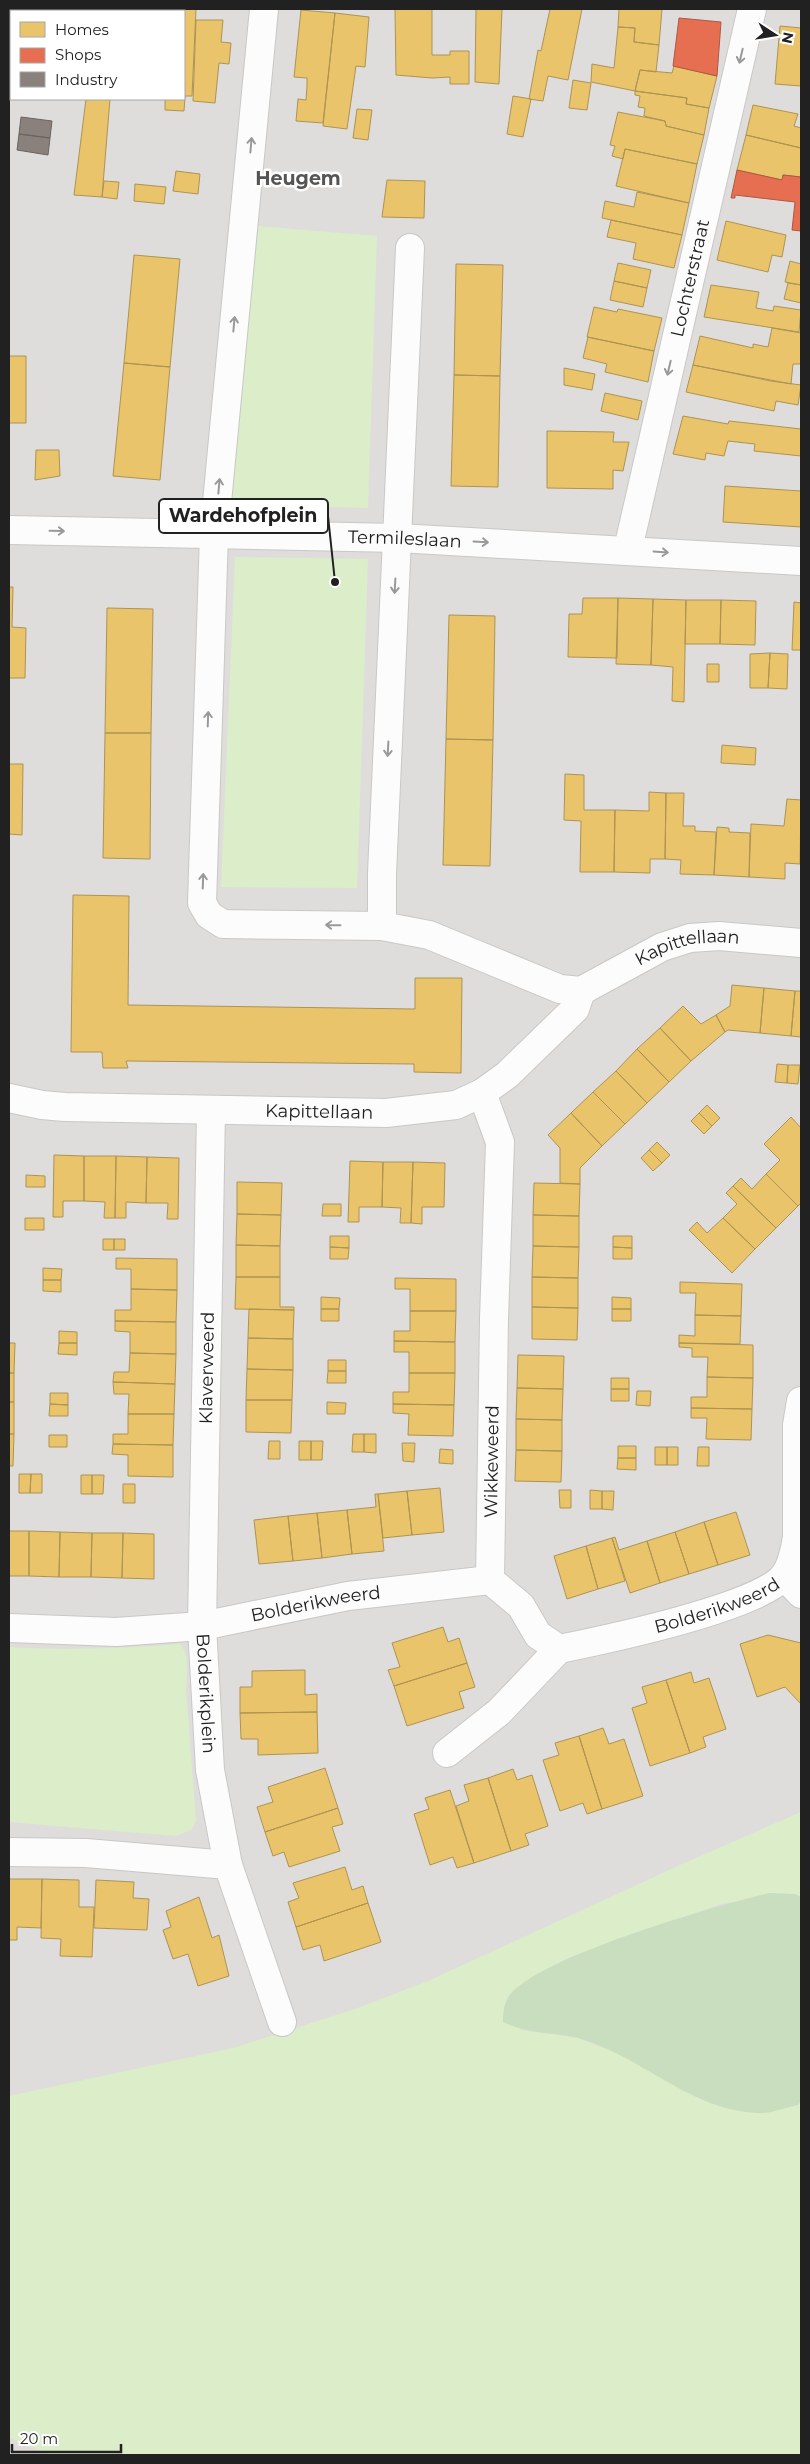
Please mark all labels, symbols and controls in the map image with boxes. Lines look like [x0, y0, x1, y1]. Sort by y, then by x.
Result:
legend [10, 10, 185, 100]
north arrow [750, 10, 800, 60]
text: Homes [55, 20, 109, 39]
text: N [778, 30, 798, 45]
text: Shops [55, 45, 101, 64]
one-way arrow [736, 48, 745, 64]
text: Industry [55, 70, 118, 89]
one-way arrow [246, 137, 256, 153]
district label: Heugem [255, 167, 341, 190]
street label: Lochterstraat [666, 217, 714, 339]
one-way arrow [229, 316, 239, 332]
one-way arrow [664, 360, 674, 376]
one-way arrow [214, 478, 224, 494]
callout: Wardehofplein [159, 499, 328, 533]
text: Wardehofplein [169, 504, 317, 527]
one-way arrow [49, 526, 65, 536]
street label: Termileslaan [348, 526, 462, 553]
one-way arrow [473, 537, 489, 547]
one-way arrow [653, 547, 669, 556]
one-way arrow [391, 578, 400, 594]
one-way arrow [203, 711, 213, 727]
one-way arrow [383, 741, 392, 757]
one-way arrow [198, 873, 207, 889]
one-way arrow [325, 920, 342, 930]
street label: Kapittellaan [631, 925, 740, 971]
street label: Kapittellaan [265, 1100, 373, 1124]
street label: Klaverweerd [195, 1312, 219, 1424]
street label: Wikkeweerd [480, 1405, 504, 1518]
street label: Bolderikweerd [652, 1573, 784, 1638]
street label: Bolderikweerd [249, 1581, 382, 1627]
street label: Bolderikplein [191, 1633, 220, 1754]
scale bar [12, 2422, 121, 2454]
text: 20 m [20, 2429, 58, 2448]

